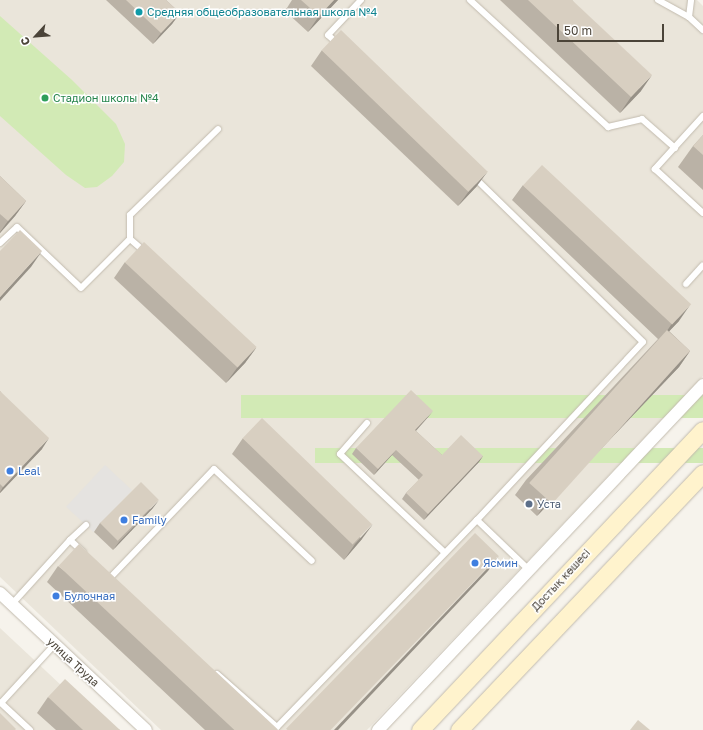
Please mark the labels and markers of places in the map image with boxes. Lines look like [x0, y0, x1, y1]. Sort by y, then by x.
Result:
place label: Средняя общеобразовательная школа №4 [147, 5, 377, 19]
marker: Средняя общеобразовательная школа №4 [134, 7, 144, 17]
place label: Стадион школы №4 [53, 91, 159, 105]
marker: Стадион школы №4 [40, 93, 50, 103]
place label: Leal [18, 464, 40, 478]
marker: Leal [5, 466, 15, 476]
place label: Уста [537, 497, 561, 511]
marker: Уста [524, 499, 534, 509]
place label: Family [132, 513, 167, 527]
marker: Family [119, 515, 129, 525]
place label: Ясмин [483, 556, 518, 570]
marker: Ясмин [470, 558, 480, 568]
place label: Булочная [64, 589, 115, 603]
marker: Булочная [51, 591, 61, 601]

